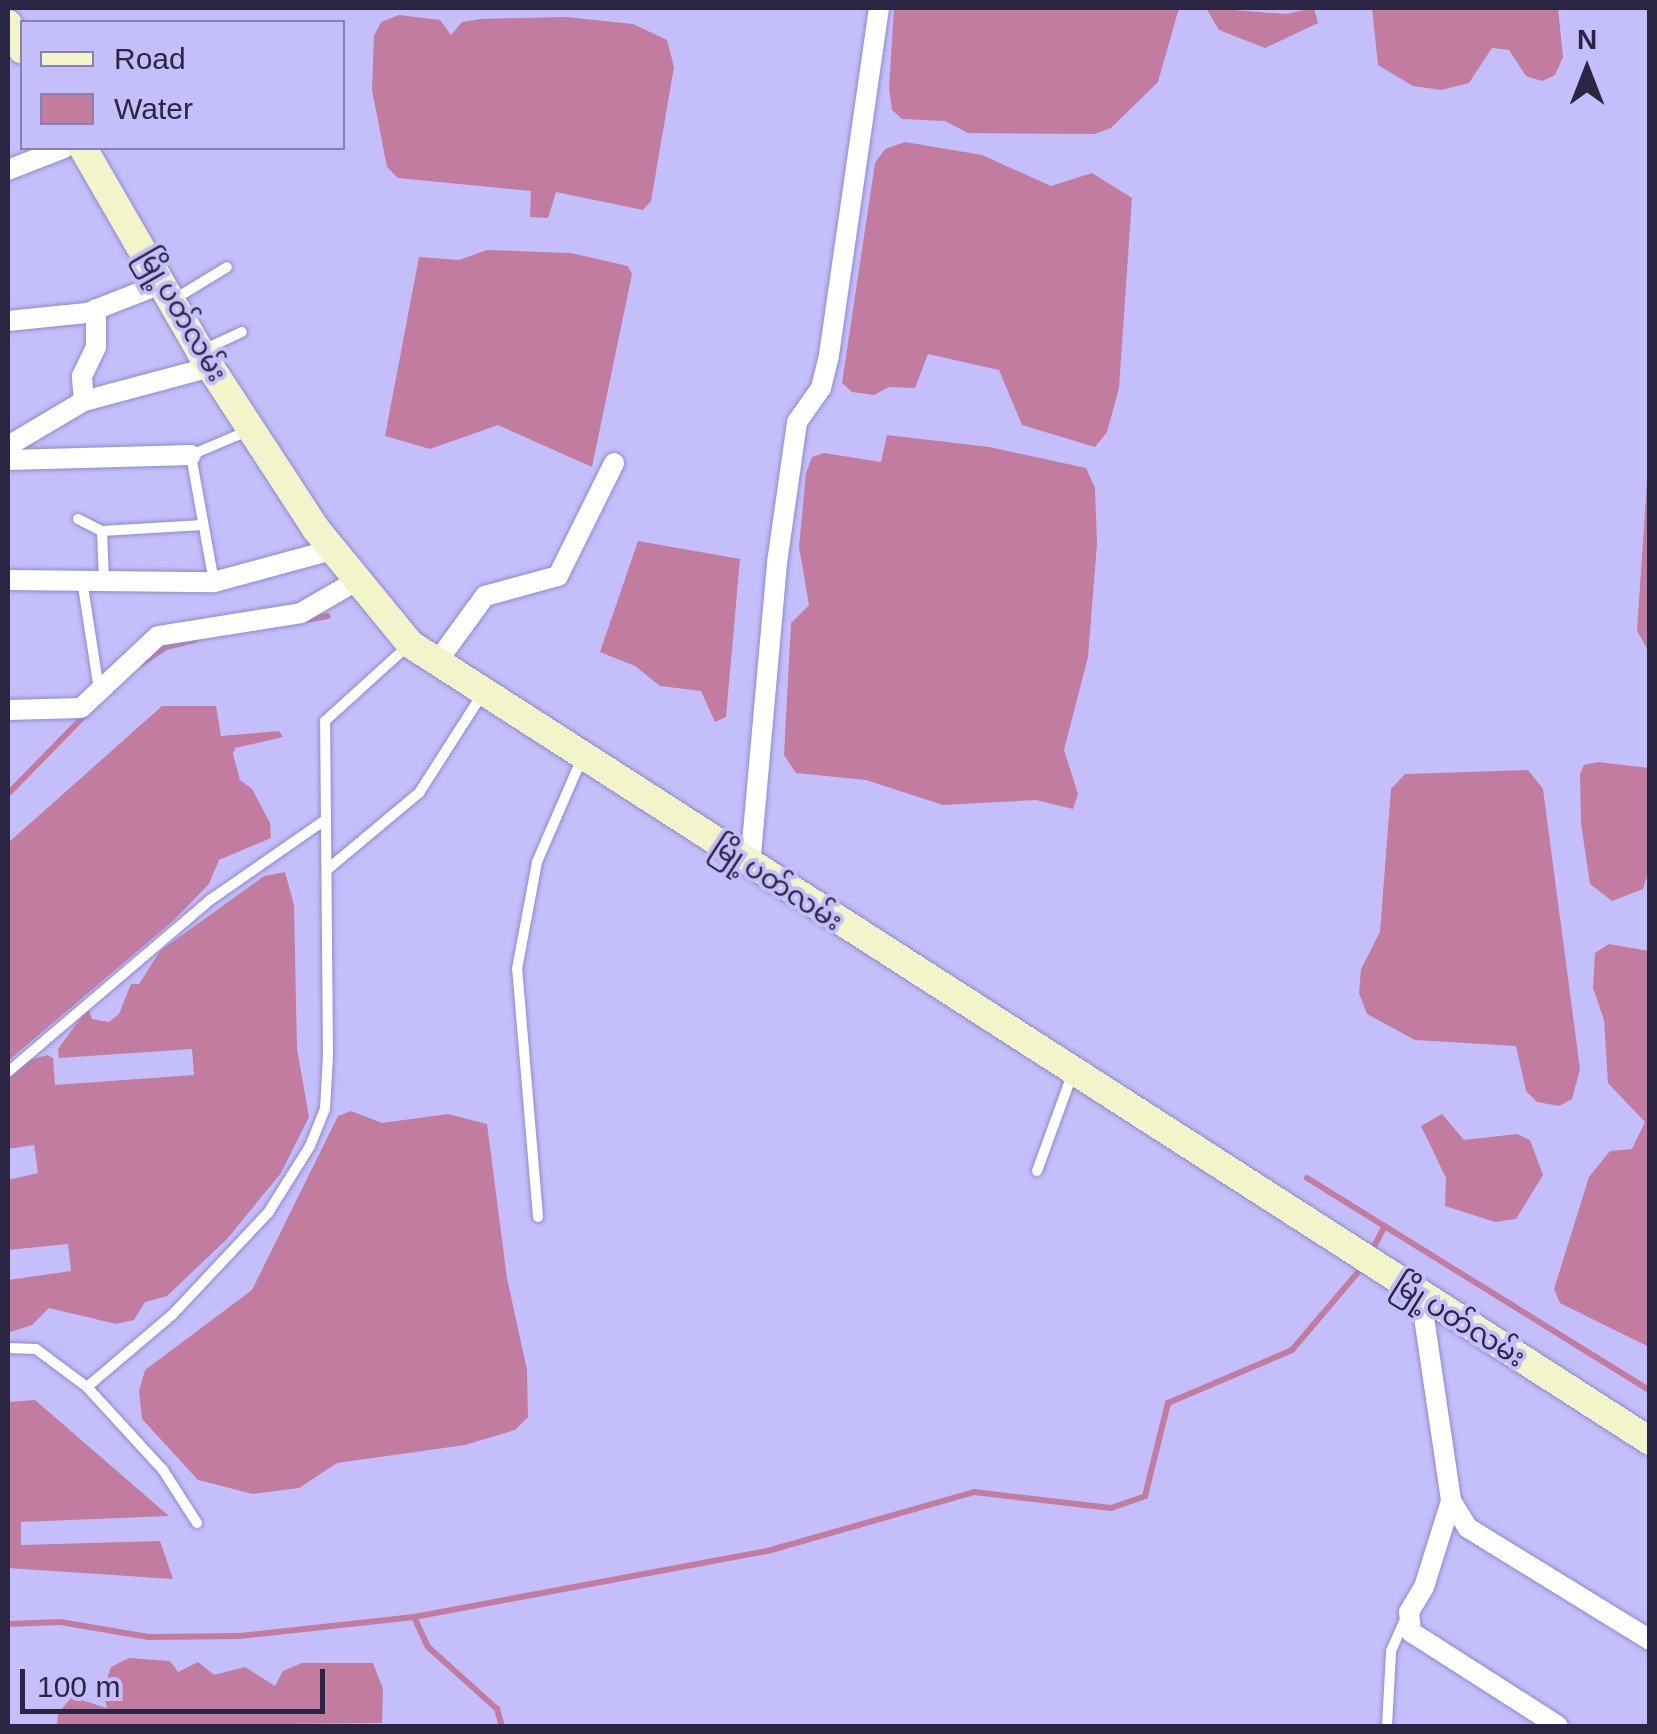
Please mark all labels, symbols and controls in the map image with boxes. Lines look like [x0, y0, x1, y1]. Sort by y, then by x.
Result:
legend [20, 20, 345, 150]
north arrow [1537, 20, 1637, 120]
text: N [1577, 24, 1597, 55]
text: Road [114, 42, 186, 75]
text: Water [114, 92, 193, 125]
street label: မြို့ပတ်လမ်း [130, 242, 234, 388]
street label: မြို့ပတ်လမ်း [705, 829, 849, 939]
street label: မြို့ပတ်လမ်း [1387, 1267, 1531, 1375]
scale bar [25, 1649, 330, 1711]
text: 100 m [37, 1670, 120, 1703]

